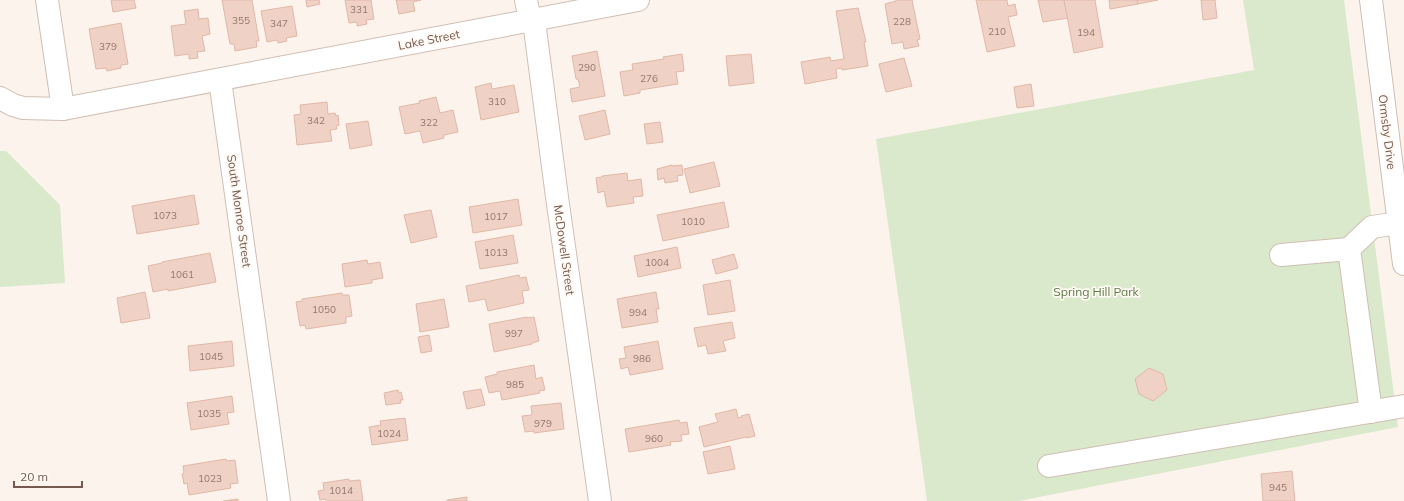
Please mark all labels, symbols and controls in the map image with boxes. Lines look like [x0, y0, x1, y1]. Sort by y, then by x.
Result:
house number: 331 [350, 3, 368, 16]
house number: 355 [232, 14, 250, 27]
house number: 228 [893, 15, 911, 28]
house number: 347 [270, 17, 288, 30]
house number: 210 [988, 25, 1006, 38]
street label: Lake Street [397, 26, 461, 53]
house number: 194 [1077, 26, 1095, 39]
house number: 379 [99, 40, 117, 53]
house number: 290 [578, 61, 596, 74]
house number: 276 [640, 72, 658, 85]
street label: Ormsby Drive [1375, 93, 1400, 170]
house number: 310 [488, 95, 506, 108]
house number: 342 [307, 114, 325, 127]
house number: 322 [420, 116, 438, 129]
street label: South Monroe Street [224, 154, 255, 268]
street label: McDowell Street [551, 204, 578, 296]
house number: 1073 [153, 209, 177, 222]
house number: 1017 [484, 210, 508, 223]
house number: 1010 [681, 215, 705, 228]
house number: 1013 [484, 246, 508, 259]
house number: 1004 [645, 256, 669, 269]
house number: 1061 [170, 268, 194, 281]
park label: Spring Hill Park [1053, 284, 1140, 299]
house number: 1050 [312, 303, 336, 316]
house number: 994 [629, 306, 647, 319]
house number: 997 [505, 327, 523, 340]
house number: 1045 [199, 350, 223, 363]
house number: 986 [633, 352, 651, 365]
house number: 985 [506, 378, 524, 391]
house number: 1035 [197, 407, 221, 420]
house number: 979 [534, 417, 552, 430]
house number: 1024 [377, 427, 401, 440]
house number: 960 [645, 432, 663, 445]
scale bar [14, 463, 82, 489]
text: 20 m [20, 469, 48, 484]
house number: 1023 [198, 472, 222, 485]
house number: 945 [1269, 481, 1287, 494]
house number: 1014 [329, 484, 353, 497]

